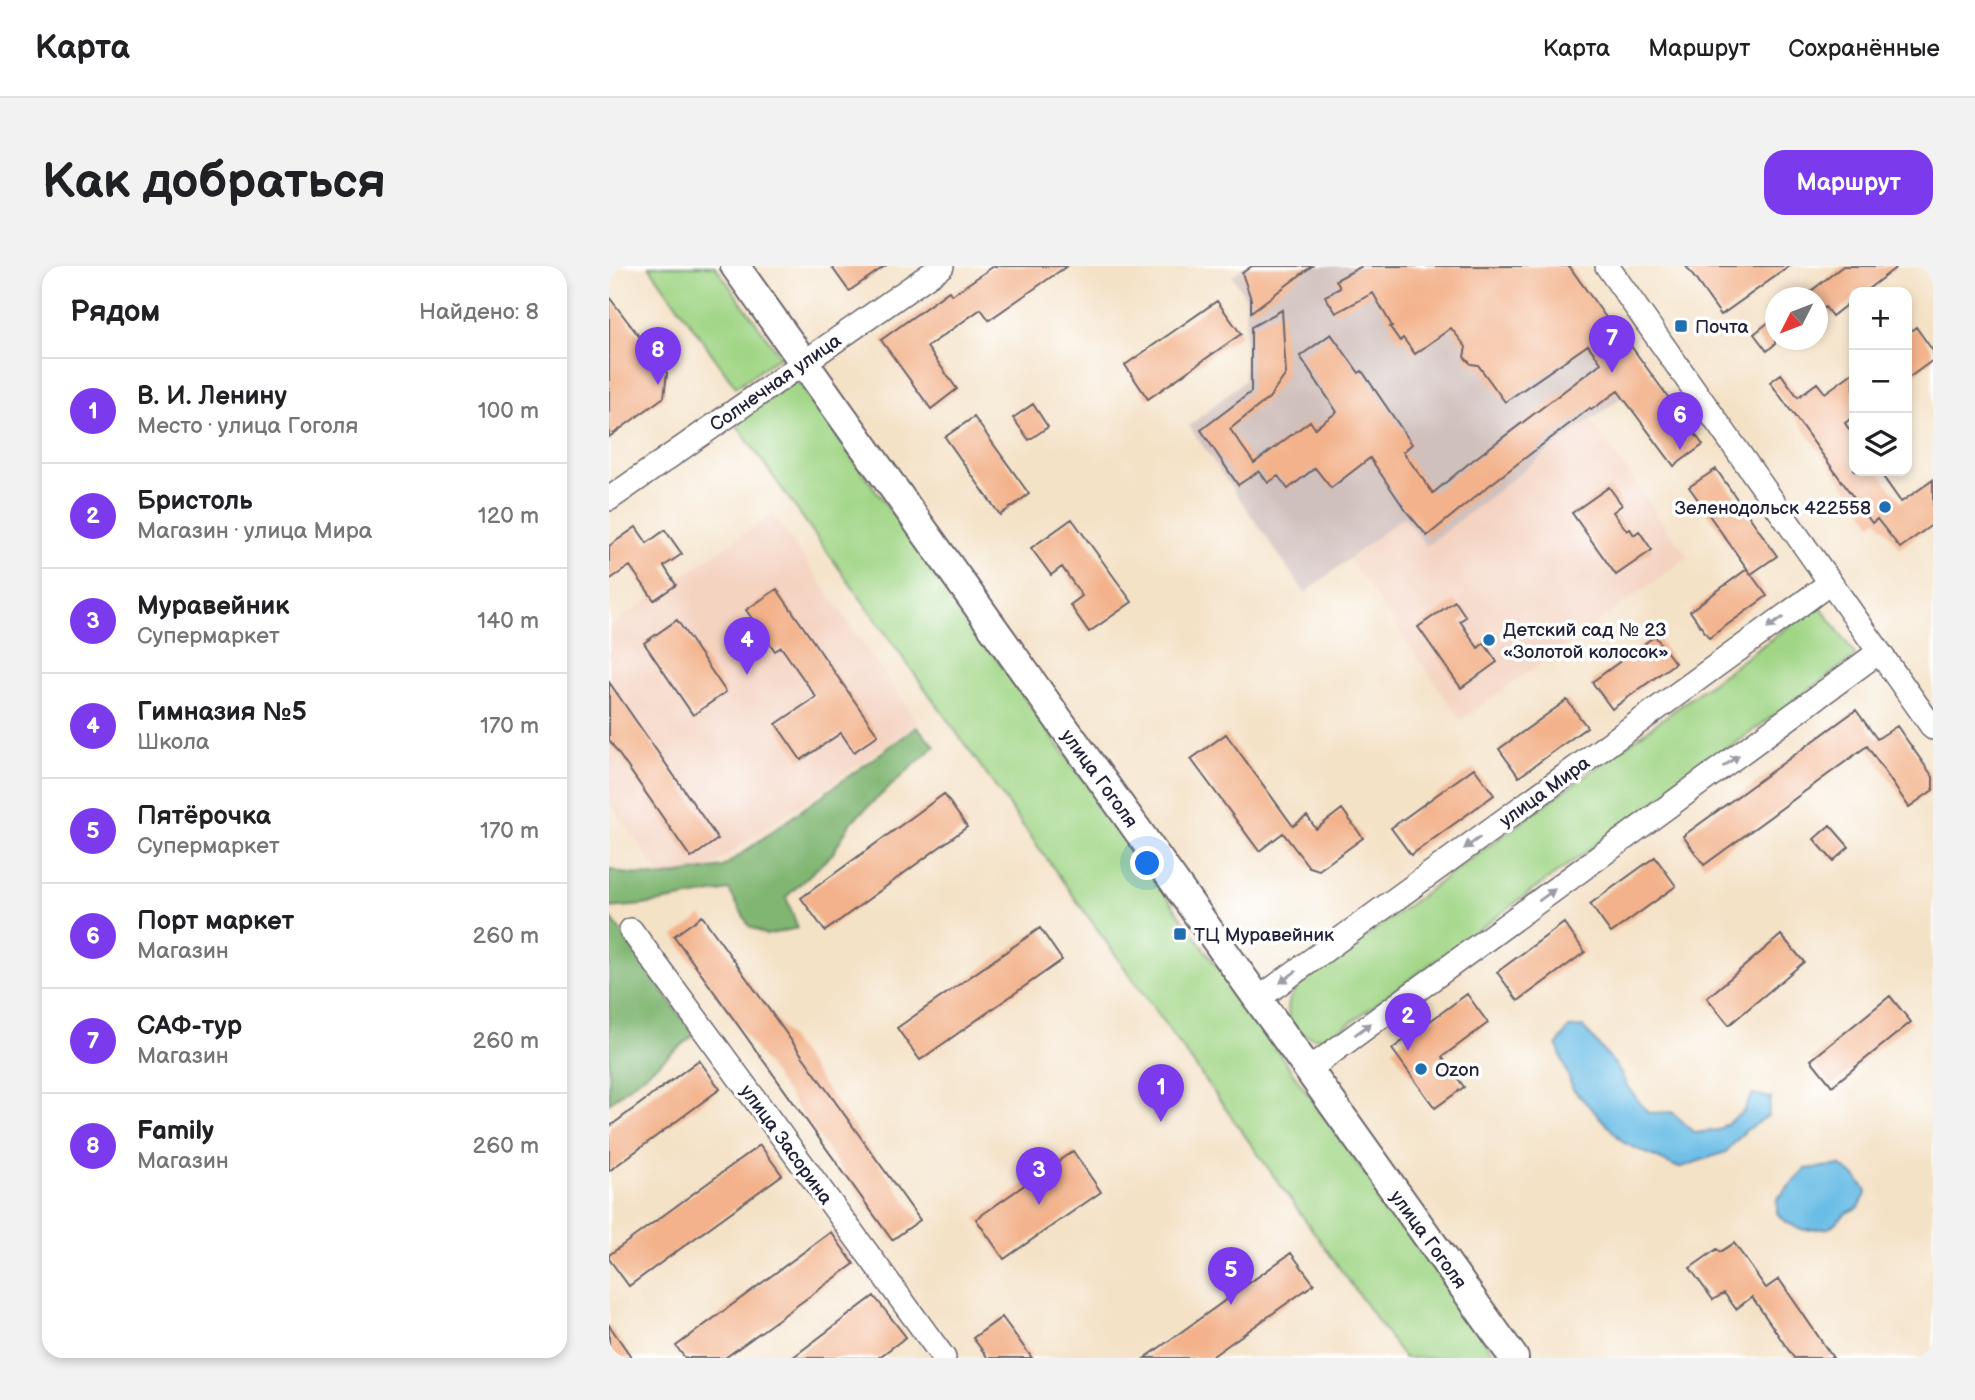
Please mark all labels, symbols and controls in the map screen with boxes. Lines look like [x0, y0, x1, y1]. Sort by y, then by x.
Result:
text: Карта [35, 28, 130, 68]
text: Карта [1543, 34, 1610, 63]
text: Маршрут [1648, 34, 1750, 63]
text: Сохранённые [1788, 34, 1940, 63]
button: Маршрут [1764, 150, 1933, 215]
text: Как добраться [42, 153, 386, 212]
north arrow [1765, 287, 1828, 350]
map controls [1849, 287, 1912, 476]
button: + [1849, 287, 1912, 350]
text: Рядом [70, 294, 160, 330]
text: Найдено: 8 [419, 298, 539, 326]
pin: 7 [1589, 315, 1635, 373]
place label: Почта [1695, 316, 1749, 339]
marker: Почта [1673, 318, 1689, 334]
pin: 8 [635, 327, 681, 385]
street label: Солнечная улица [706, 329, 846, 437]
button: − [1849, 350, 1912, 413]
text: В. И. Ленину [137, 381, 287, 412]
pin: 6 [1657, 392, 1703, 450]
text: 1 [88, 397, 98, 425]
text: 100 m [478, 397, 539, 425]
text: Место · улица Гоголя [137, 412, 358, 440]
button: layers [1849, 413, 1912, 476]
text: Бристоль [137, 486, 252, 517]
place label: Зеленодольск 422558 [1675, 497, 1871, 520]
marker: Зеленодольск 422558 [1877, 499, 1893, 515]
text: 2 [86, 502, 100, 530]
text: 120 m [478, 502, 539, 530]
text: Магазин · улица Мира [137, 517, 372, 545]
text: Муравейник [137, 591, 289, 622]
text: 3 [86, 607, 100, 635]
text: 140 m [477, 607, 539, 635]
one-way arrow [1766, 616, 1784, 630]
pin: 4 [724, 617, 770, 675]
place label: Детский сад № 23 «Золотой колосок» [1503, 619, 1669, 664]
text: Супермаркет [137, 622, 280, 650]
marker: Детский сад № 23 «Золотой колосок» [1481, 632, 1497, 648]
text: Гимназия №5 [137, 697, 307, 728]
text: 4 [86, 712, 100, 740]
text: 170 m [480, 712, 539, 740]
street label: улица Гоголя [1055, 725, 1142, 833]
text: Школа [137, 728, 210, 756]
street label: улица Мира [1495, 752, 1595, 833]
one-way arrow [1721, 753, 1739, 768]
text: Пятёрочка [137, 801, 271, 832]
text: 5 [86, 817, 100, 845]
text: 170 m [480, 817, 539, 845]
text: Супермаркет [137, 832, 280, 860]
one-way arrow [1463, 836, 1481, 850]
your location [1130, 846, 1164, 880]
one-way arrow [1538, 888, 1556, 902]
text: Порт маркет [137, 906, 294, 937]
text: 6 [86, 922, 100, 950]
text: 260 m [473, 922, 539, 950]
place label: ТЦ Муравейник [1194, 924, 1334, 947]
marker: ТЦ Муравейник [1172, 926, 1188, 942]
text: Магазин [137, 937, 229, 965]
one-way arrow [1279, 970, 1297, 984]
pin: 2 [1385, 993, 1431, 1051]
text: САФ-тур [137, 1011, 242, 1042]
one-way arrow [1354, 1023, 1372, 1037]
text: 7 [87, 1027, 99, 1055]
text: 260 m [473, 1027, 539, 1055]
text: Магазин [137, 1042, 229, 1070]
place label: Ozon [1435, 1059, 1480, 1082]
marker: Ozon [1413, 1061, 1429, 1077]
pin: 1 [1138, 1064, 1184, 1122]
street label: улица Засорина [735, 1080, 837, 1209]
text: Family [137, 1116, 214, 1147]
text: 8 [86, 1132, 100, 1160]
text: 260 m [473, 1132, 539, 1160]
text: Магазин [137, 1147, 229, 1175]
pin: 3 [1016, 1147, 1062, 1205]
street label: улица Гоголя [1384, 1186, 1471, 1294]
pin: 5 [1208, 1247, 1254, 1305]

